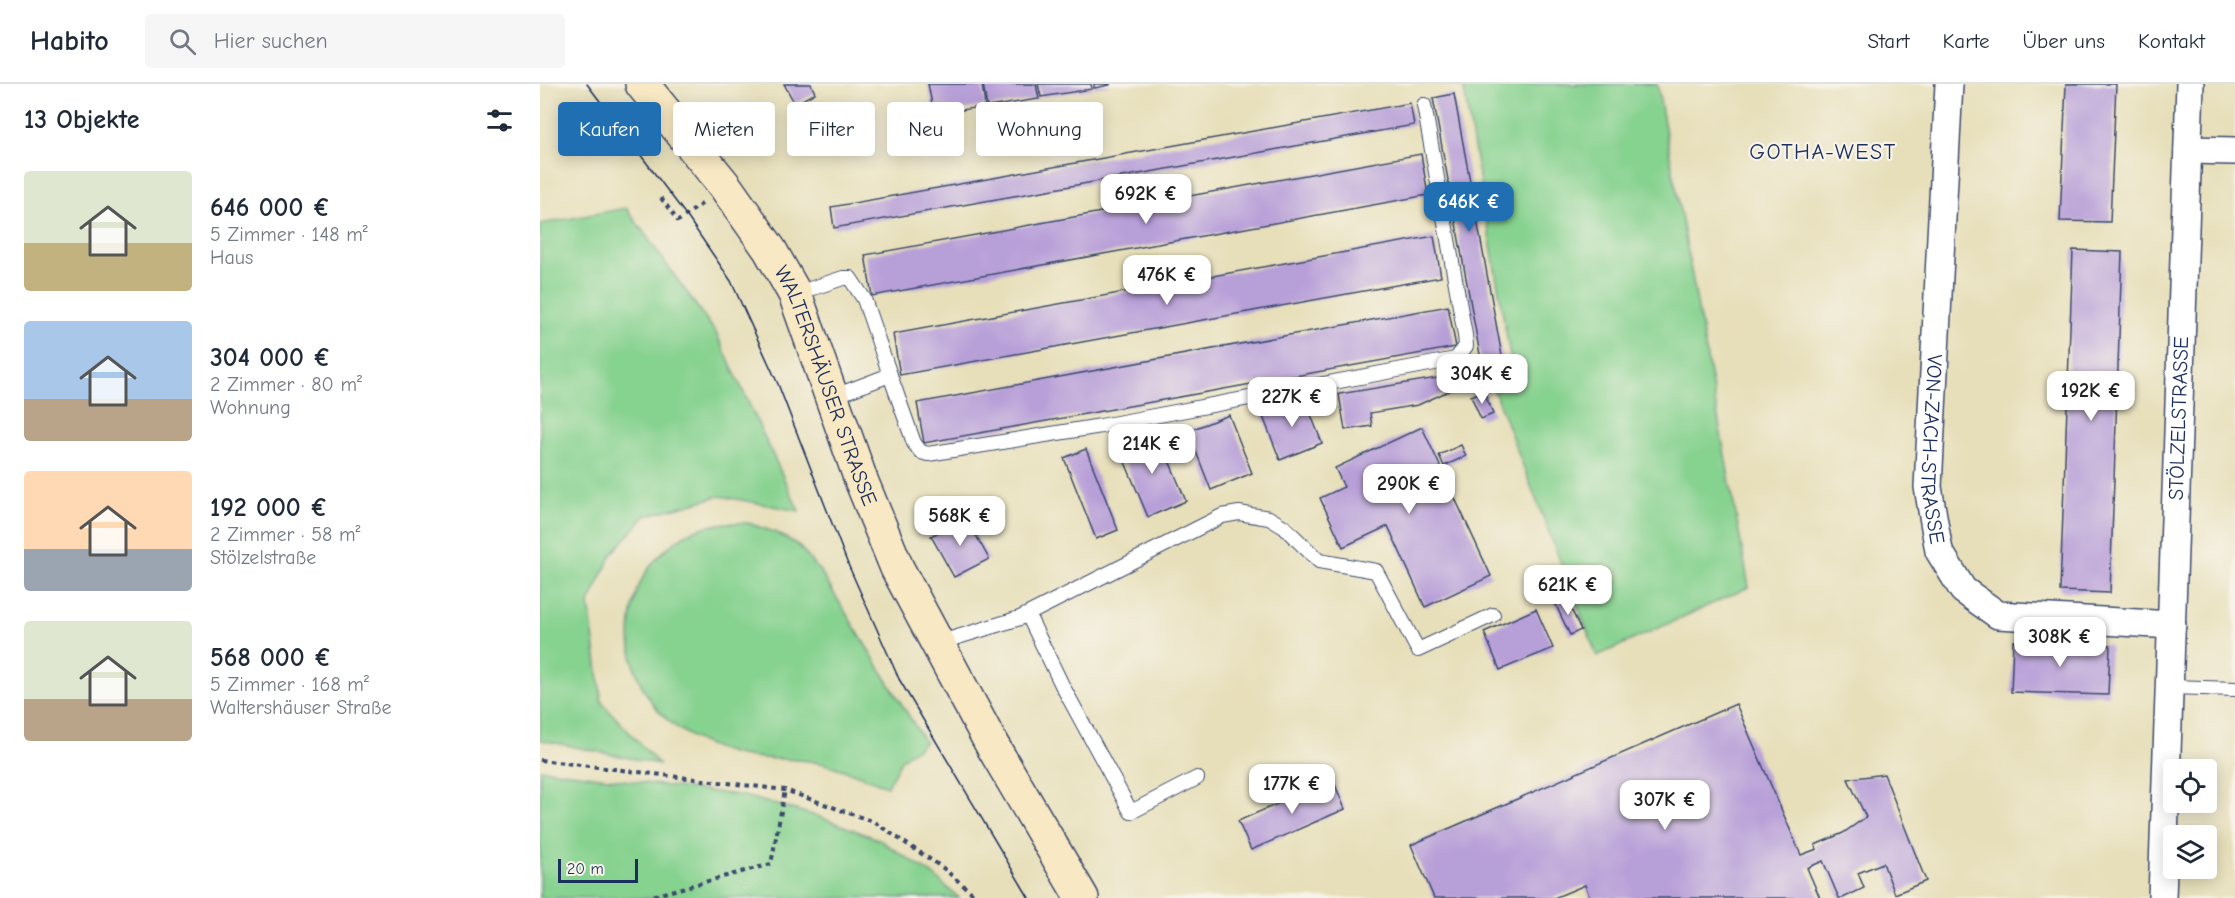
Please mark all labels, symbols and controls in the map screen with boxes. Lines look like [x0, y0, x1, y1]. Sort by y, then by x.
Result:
search box [145, 14, 565, 68]
text: Habito [30, 25, 109, 57]
icon: search [166, 25, 199, 58]
text: Hier suchen [214, 28, 328, 54]
text: Start [1867, 29, 1910, 53]
text: Karte [1943, 29, 1989, 53]
text: Über uns [2022, 29, 2105, 53]
text: Kontakt [2138, 29, 2205, 53]
chip: Kaufen [558, 102, 661, 156]
chip: Mieten [673, 102, 775, 156]
chip: Filter [787, 102, 875, 156]
chip: Neu [887, 102, 964, 156]
chip: Wohnung [976, 102, 1103, 156]
icon: filters [483, 104, 516, 137]
text: 13 Objekte [24, 105, 139, 135]
district label: GOTHA-WEST [1749, 139, 1897, 165]
pin: 692K € [1097, 174, 1195, 225]
text: 692K € [1114, 182, 1178, 205]
pin: 646K € [1420, 182, 1518, 233]
text: 646K € [1438, 190, 1500, 213]
text: 646 000 € [210, 193, 330, 223]
icon: home [72, 195, 144, 267]
text: 5 Zimmer · 148 m² [210, 223, 368, 246]
text: Haus [210, 246, 253, 269]
pin: 476K € [1118, 255, 1216, 306]
street label: WALTERSHÄUSER STRASSE [769, 261, 882, 509]
text: 476K € [1137, 263, 1197, 286]
street label: STÖLZELSTRASSE [2164, 336, 2193, 501]
text: 304 000 € [210, 343, 331, 373]
icon: home [72, 345, 144, 417]
pin: 304K € [1433, 354, 1531, 405]
street label: VON-ZACH-STRASSE [1916, 354, 1950, 546]
text: 304K € [1451, 362, 1513, 385]
pin: 192K € [2042, 371, 2140, 422]
text: 2 Zimmer · 80 m² [210, 373, 362, 396]
pin: 227K € [1243, 377, 1341, 428]
text: 192K € [2061, 379, 2121, 402]
text: 227K € [1262, 385, 1322, 408]
text: Wohnung [210, 396, 291, 419]
pin: 214K € [1103, 424, 1201, 475]
text: 214K € [1122, 432, 1182, 455]
pin: 290K € [1360, 464, 1458, 515]
text: 290K € [1377, 472, 1441, 495]
text: 192 000 € [210, 493, 328, 523]
icon: home [72, 495, 144, 567]
pin: 568K € [911, 496, 1009, 547]
text: 568K € [928, 504, 992, 527]
text: 2 Zimmer · 58 m² [210, 523, 361, 546]
text: Stölzelstraße [210, 546, 316, 569]
pin: 621K € [1519, 565, 1617, 616]
text: 621K € [1538, 573, 1598, 596]
pin: 308K € [2011, 617, 2109, 668]
text: 308K € [2028, 625, 2092, 648]
text: 568 000 € [210, 643, 332, 673]
icon: home [72, 645, 144, 717]
text: 5 Zimmer · 168 m² [210, 673, 369, 696]
text: Waltershäuser Straße [210, 696, 391, 719]
map controls [2163, 759, 2217, 879]
button: locate [2163, 759, 2217, 813]
pin: 177K € [1243, 764, 1341, 815]
text: 177K € [1263, 772, 1321, 795]
pin: 307K € [1616, 780, 1714, 831]
text: 307K € [1634, 788, 1696, 811]
button: layers [2163, 825, 2217, 879]
scale bar [558, 856, 638, 884]
text: 20 m [567, 860, 604, 878]

